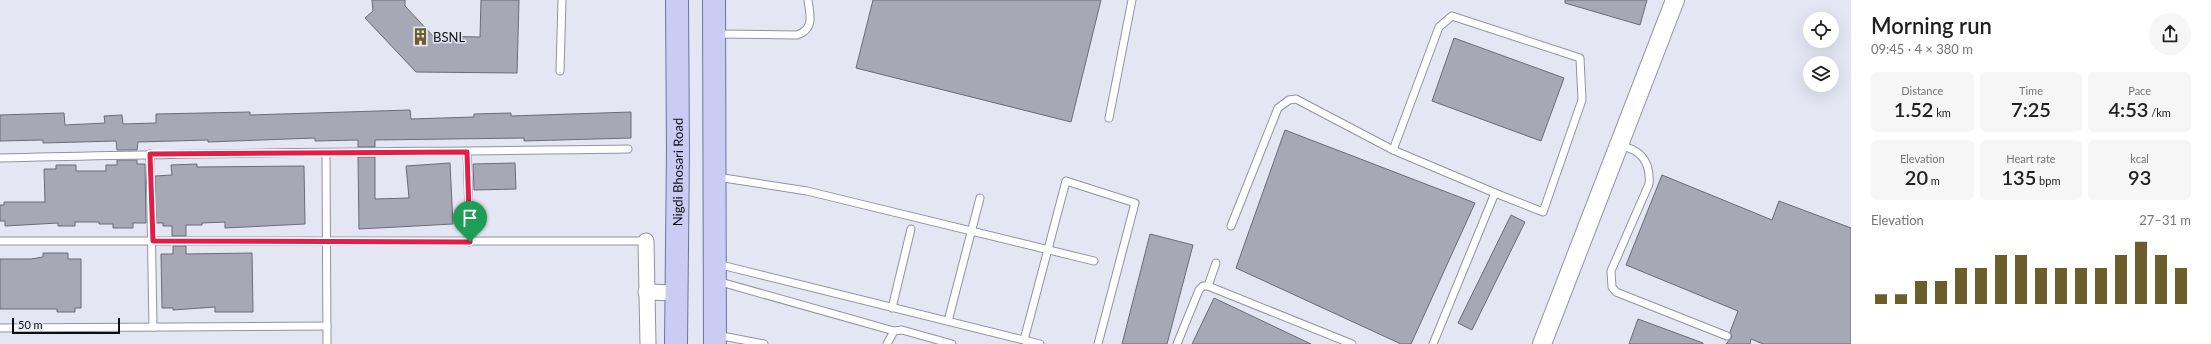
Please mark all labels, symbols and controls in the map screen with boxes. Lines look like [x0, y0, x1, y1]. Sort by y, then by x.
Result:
map controls [1803, 12, 1839, 92]
button: locate [1803, 12, 1839, 48]
text: Morning run [1871, 12, 1992, 39]
button: share [2149, 13, 2191, 55]
building icon: BSNL [410, 27, 430, 47]
place label: BSNL [433, 29, 465, 45]
text: 09:45 · 4 × 380 m [1871, 41, 1973, 57]
button: layers [1803, 56, 1839, 92]
text: Distance [1901, 84, 1943, 97]
text: Time [2019, 84, 2043, 97]
text: Pace [2128, 84, 2151, 97]
text: 1.52 [1894, 97, 1933, 121]
text: 7:25 [2011, 97, 2051, 121]
text: 4:53 [2108, 97, 2148, 121]
text: km [1933, 106, 1951, 119]
text: /km [2148, 106, 2171, 119]
street label: Nigdi Bhosari Road [669, 118, 686, 226]
text: Elevation [1900, 152, 1945, 165]
text: Heart rate [2006, 152, 2056, 165]
text: kcal [2130, 152, 2149, 165]
text: 20 [1905, 165, 1928, 189]
text: 135 [2001, 165, 2036, 189]
text: 93 [2128, 165, 2151, 189]
text: m [1928, 174, 1940, 187]
text: bpm [2036, 174, 2061, 187]
pin [453, 201, 487, 242]
icon: arrive [459, 207, 481, 229]
text: Elevation [1871, 212, 1924, 228]
text: 27–31 m [2139, 212, 2191, 228]
scale bar [12, 316, 120, 335]
text: 50 m [18, 318, 43, 331]

